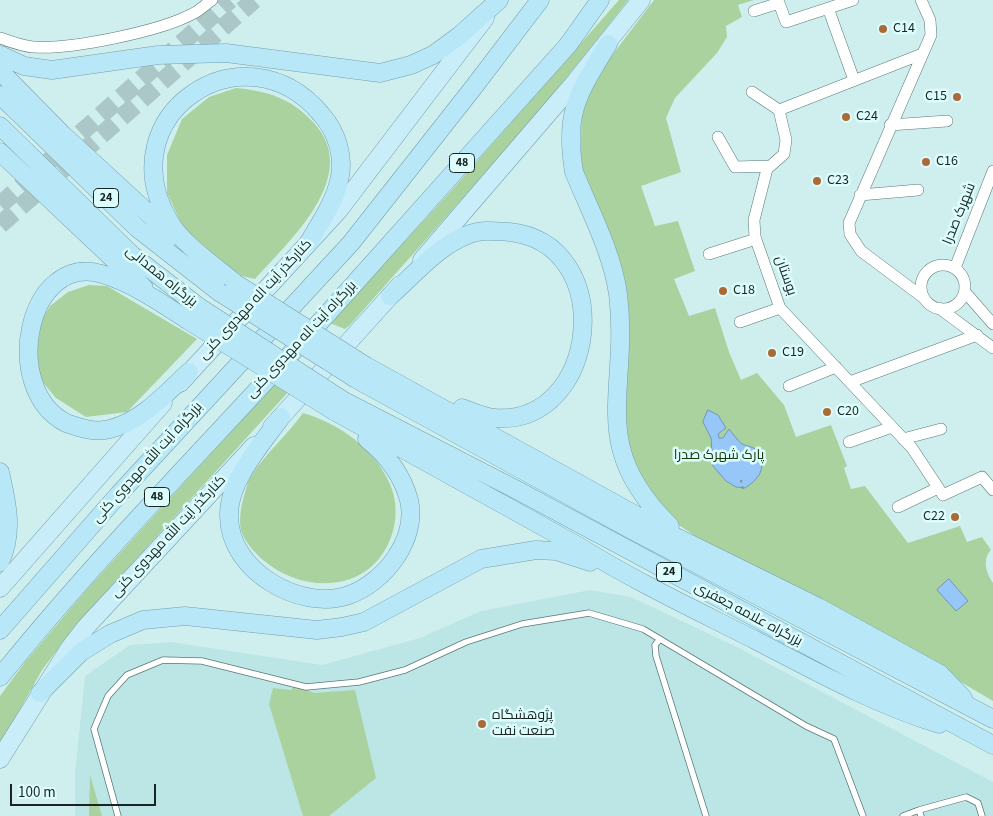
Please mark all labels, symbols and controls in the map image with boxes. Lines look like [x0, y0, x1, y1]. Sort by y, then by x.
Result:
place label: C14 [893, 21, 915, 37]
marker: C14 [877, 23, 889, 35]
place label: C15 [925, 89, 947, 105]
marker: C15 [951, 91, 963, 103]
place label: C24 [856, 109, 878, 125]
marker: C24 [840, 111, 852, 123]
road number: 48 [450, 154, 474, 172]
place label: C16 [936, 154, 958, 170]
marker: C16 [920, 156, 932, 168]
place label: C23 [827, 173, 849, 189]
marker: C23 [811, 175, 823, 187]
street label: شهرک صدرا [940, 181, 980, 247]
road number: 24 [94, 188, 118, 208]
street label: کنارگذر آیت اله مهدوی کنی [196, 236, 316, 364]
street label: بزرگراه همدانی [122, 243, 200, 311]
street label: بوستان [770, 254, 800, 298]
street label: بزرگراه آیت اله مهدوی کنی [243, 278, 361, 402]
place label: C18 [733, 283, 755, 299]
marker: C18 [717, 285, 729, 297]
place label: C19 [782, 345, 804, 361]
marker: C19 [766, 347, 778, 359]
street label: بزرگراه آیت الله مهدوی کنی [89, 399, 207, 527]
place label: C20 [837, 404, 859, 420]
marker: C20 [821, 406, 833, 418]
park label: پارک شهرک صدرا [674, 448, 764, 464]
street label: کنارگذر آیت الله مهدوی کنی [108, 472, 230, 602]
road number: 48 [144, 488, 170, 507]
place label: C22 [923, 509, 945, 525]
marker: C22 [949, 511, 961, 523]
road number: 24 [656, 562, 682, 582]
street label: بزرگراه علامه جعفری [691, 579, 805, 651]
place label: پژوهشگاه صنعت نفت [492, 708, 555, 740]
marker: پژوهشگاه صنعت نفت [476, 718, 488, 730]
scale bar [12, 774, 159, 806]
text: 100 m [18, 782, 56, 803]

